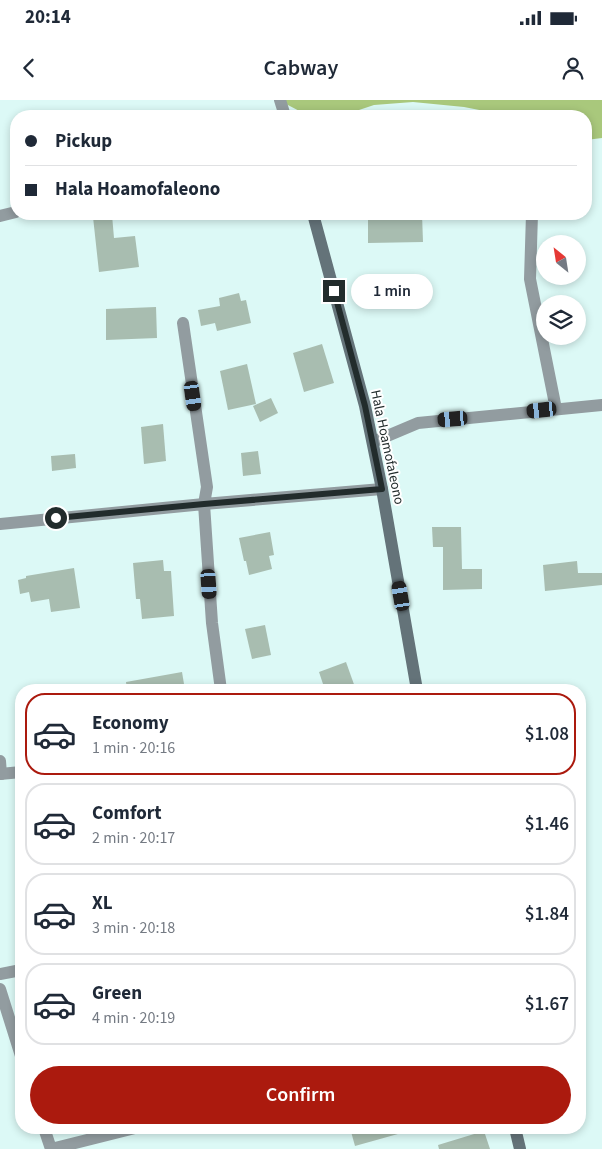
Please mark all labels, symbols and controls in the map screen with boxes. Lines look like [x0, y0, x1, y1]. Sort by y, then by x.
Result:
text: 20:14 [25, 4, 71, 31]
text: Cabway [264, 52, 338, 84]
icon: back [15, 54, 43, 82]
icon: person [559, 54, 587, 82]
text: Pickup [55, 128, 112, 155]
text: Hala Hoamofaleono [55, 176, 220, 203]
north arrow [536, 235, 586, 285]
map controls [536, 235, 586, 345]
callout: 1 min [352, 274, 434, 308]
route end [323, 280, 345, 302]
text: 1 min [373, 280, 411, 302]
button: layers [536, 295, 586, 345]
car [183, 380, 202, 412]
street label: Hala Hoamofaleono [365, 388, 409, 506]
car [526, 401, 557, 419]
car [437, 410, 468, 428]
route start [45, 507, 67, 529]
car [200, 569, 217, 599]
car [391, 580, 410, 612]
text: Economy [92, 710, 169, 737]
icon: car [32, 712, 77, 757]
text: $1.08 [525, 721, 569, 748]
text: 1 min · 20:16 [92, 737, 175, 759]
text: Comfort [92, 800, 162, 827]
icon: car [32, 802, 77, 847]
text: $1.46 [525, 811, 569, 838]
text: 2 min · 20:17 [92, 827, 175, 849]
text: XL [92, 890, 113, 917]
icon: car [32, 892, 77, 937]
text: $1.84 [525, 901, 569, 928]
text: 3 min · 20:18 [92, 917, 175, 939]
text: Green [92, 980, 142, 1007]
icon: car [32, 982, 77, 1027]
text: $1.67 [525, 991, 569, 1018]
text: 4 min · 20:19 [92, 1007, 175, 1029]
button: Confirm [30, 1066, 571, 1124]

